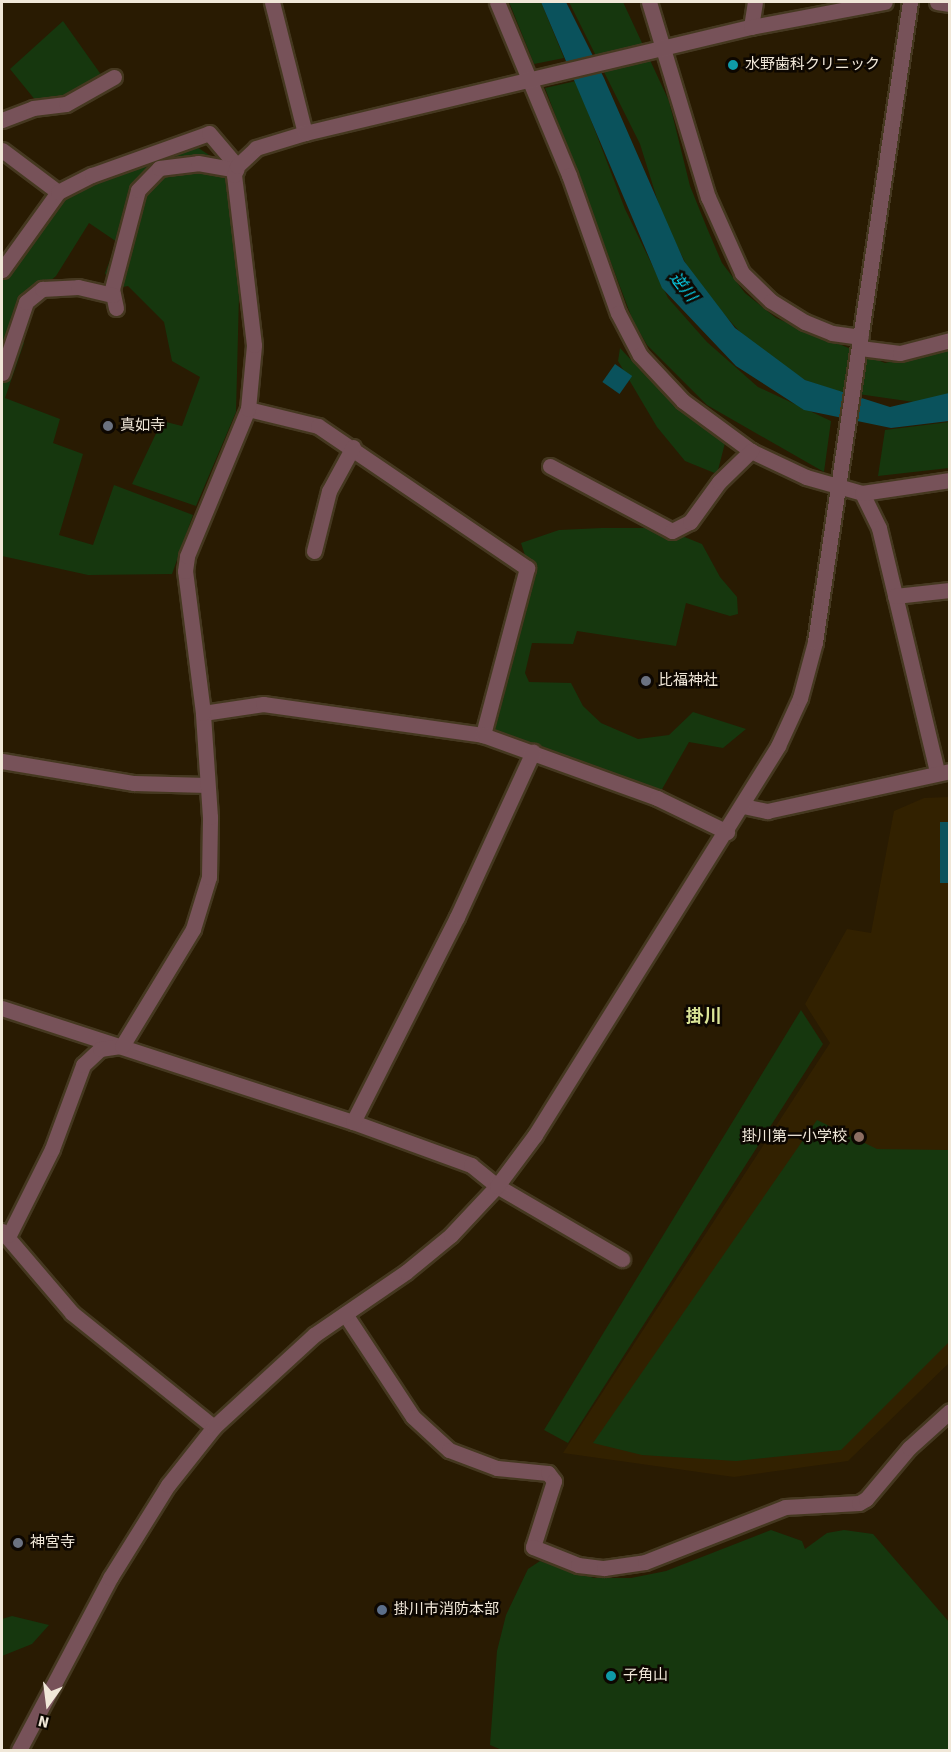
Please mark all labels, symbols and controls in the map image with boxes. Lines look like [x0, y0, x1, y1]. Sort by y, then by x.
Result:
place label: 水野歯科クリニック [745, 56, 880, 74]
marker: 水野歯科クリニック [726, 58, 740, 72]
water label: 逆川 [666, 268, 700, 306]
place label: 真如寺 [120, 417, 165, 435]
marker: 真如寺 [101, 419, 115, 433]
place label: 比福神社 [658, 672, 718, 690]
marker: 比福神社 [639, 674, 653, 688]
district label: 掛川 [686, 1006, 722, 1028]
place label: 掛川第一小学校 [742, 1128, 847, 1146]
marker: 掛川第一小学校 [852, 1130, 866, 1144]
place label: 神宮寺 [30, 1534, 75, 1552]
marker: 神宮寺 [11, 1536, 25, 1550]
place label: 掛川市消防本部 [394, 1601, 499, 1619]
marker: 掛川市消防本部 [375, 1603, 389, 1617]
place label: 子角山 [623, 1667, 668, 1685]
marker: 子角山 [604, 1669, 618, 1683]
north arrow [18, 1674, 78, 1734]
text: N [36, 1710, 51, 1733]

